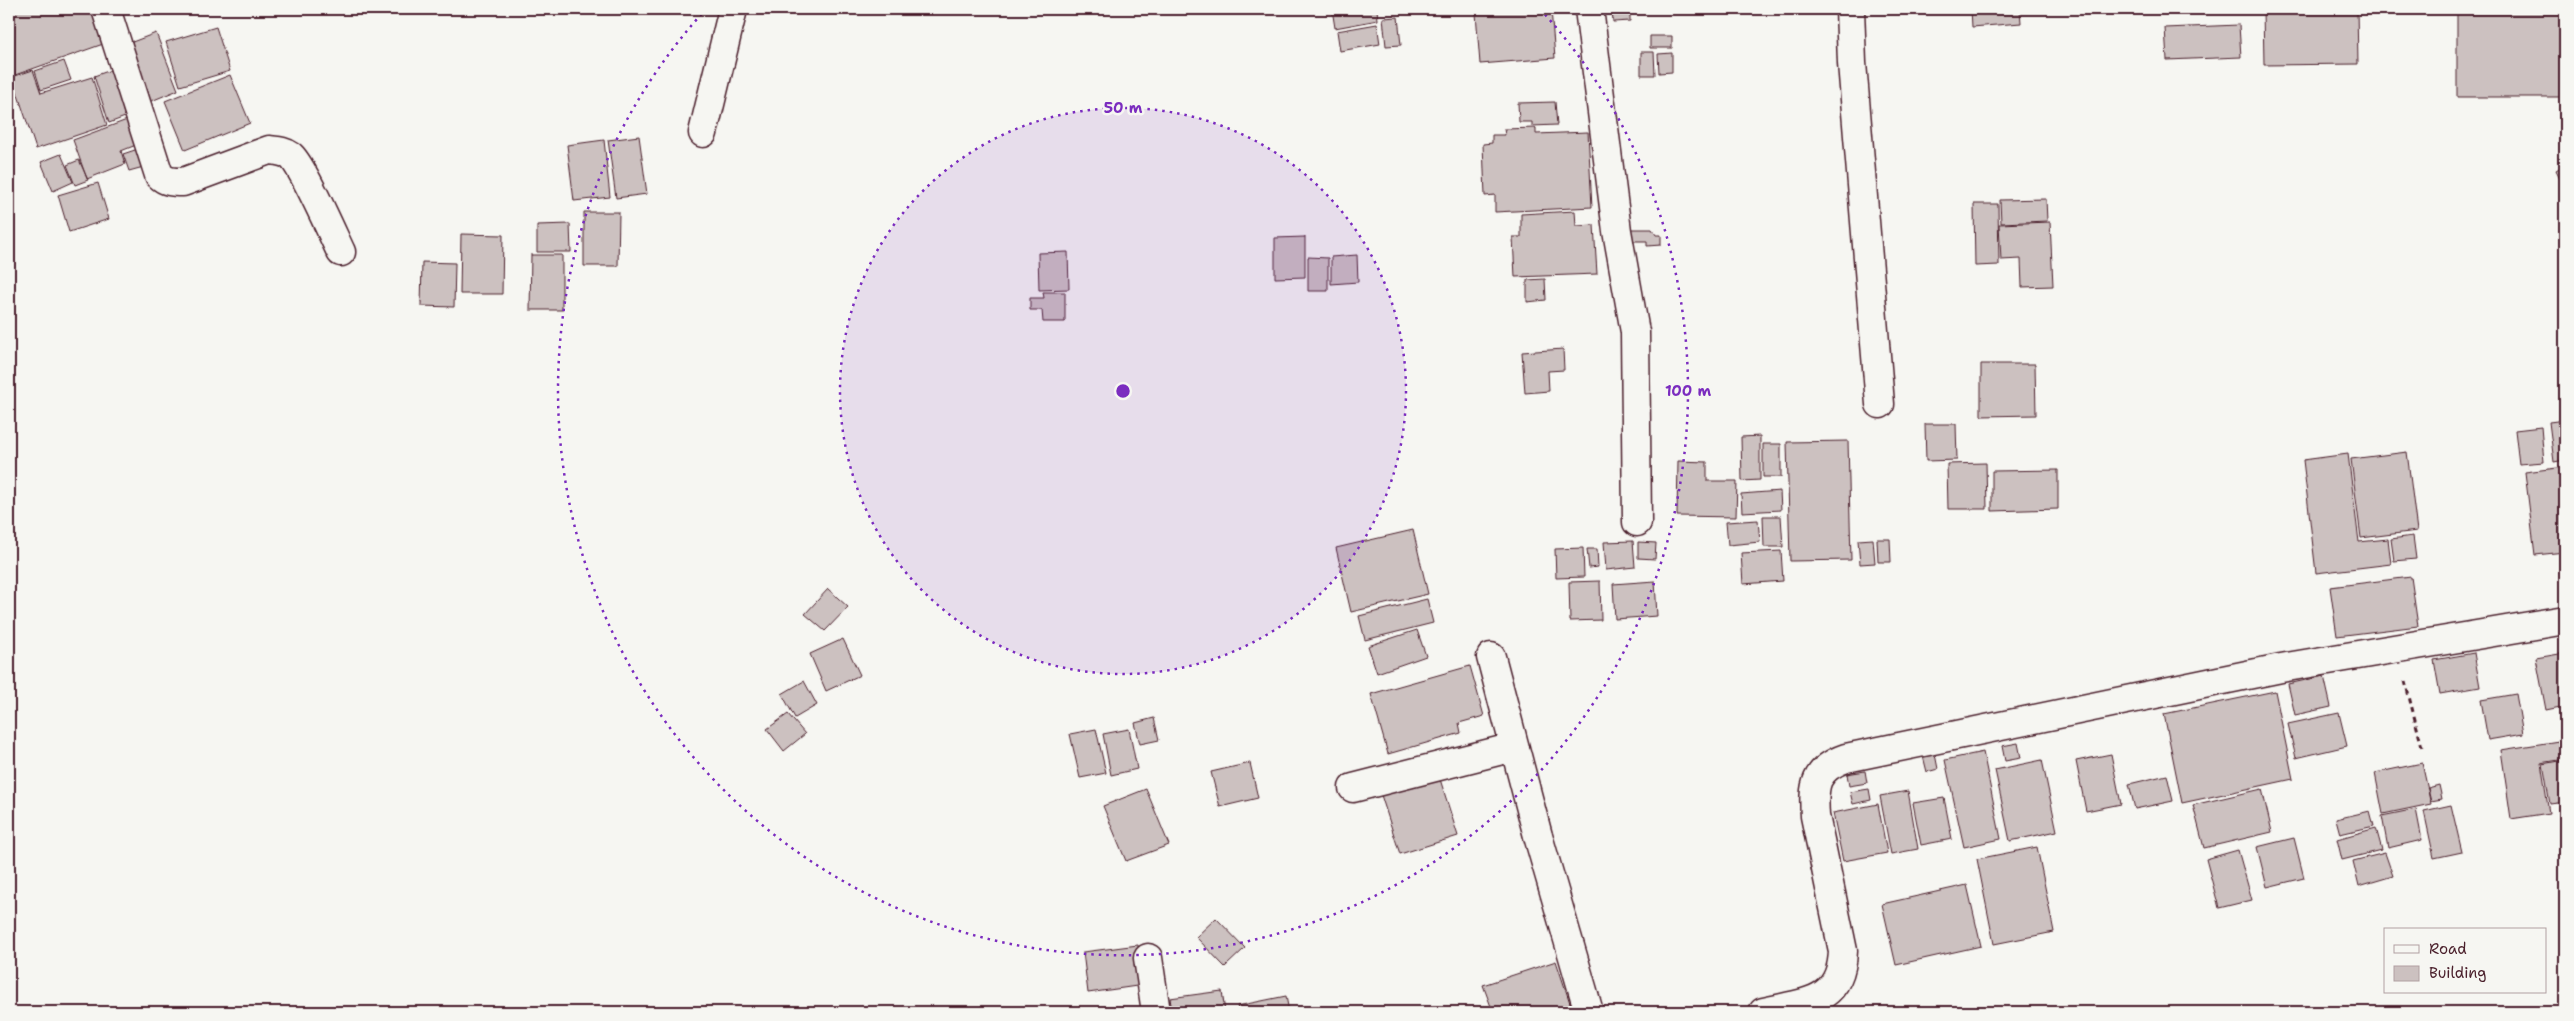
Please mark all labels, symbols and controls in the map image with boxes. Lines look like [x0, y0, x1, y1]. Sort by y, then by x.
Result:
text: 50 m [1104, 98, 1143, 118]
text: 100 m [1665, 381, 1711, 401]
centre of rings [1114, 382, 1132, 400]
legend [2384, 928, 2546, 994]
text: Road [2429, 939, 2467, 959]
text: Building [2429, 963, 2486, 983]

